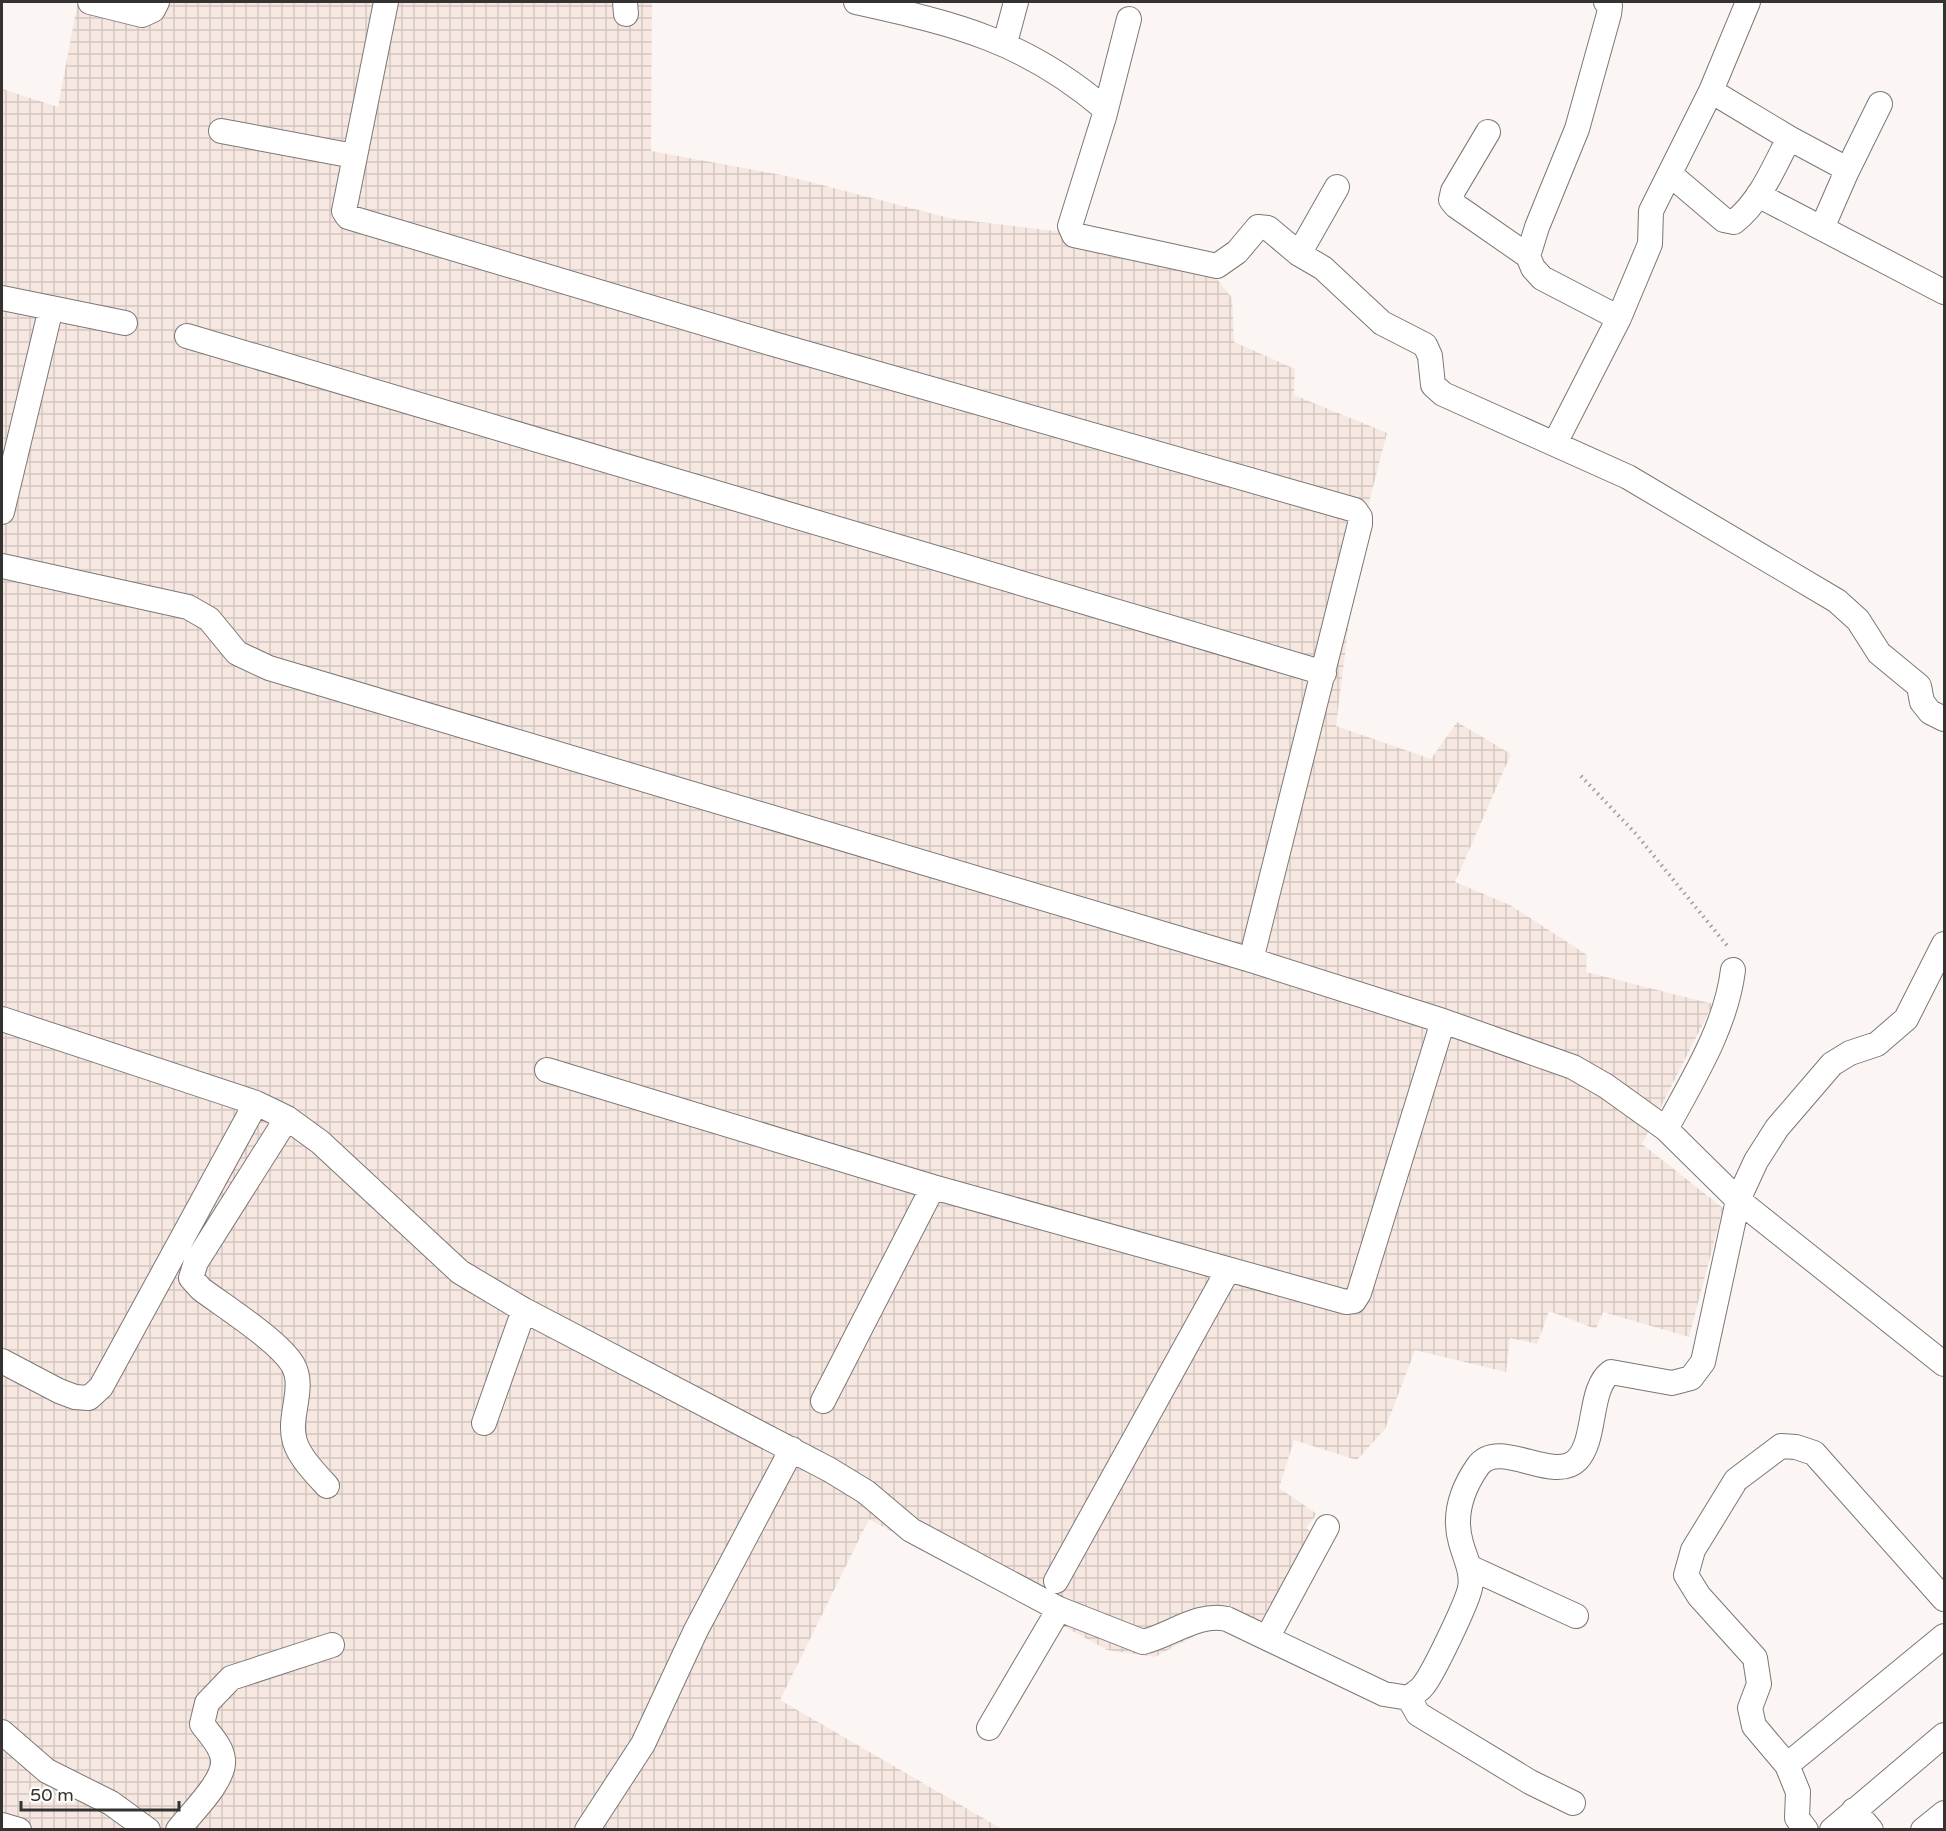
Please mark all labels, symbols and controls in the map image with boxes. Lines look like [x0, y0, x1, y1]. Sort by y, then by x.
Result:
scale bar [21, 1774, 178, 1812]
text: 50 m [30, 1784, 74, 1806]

